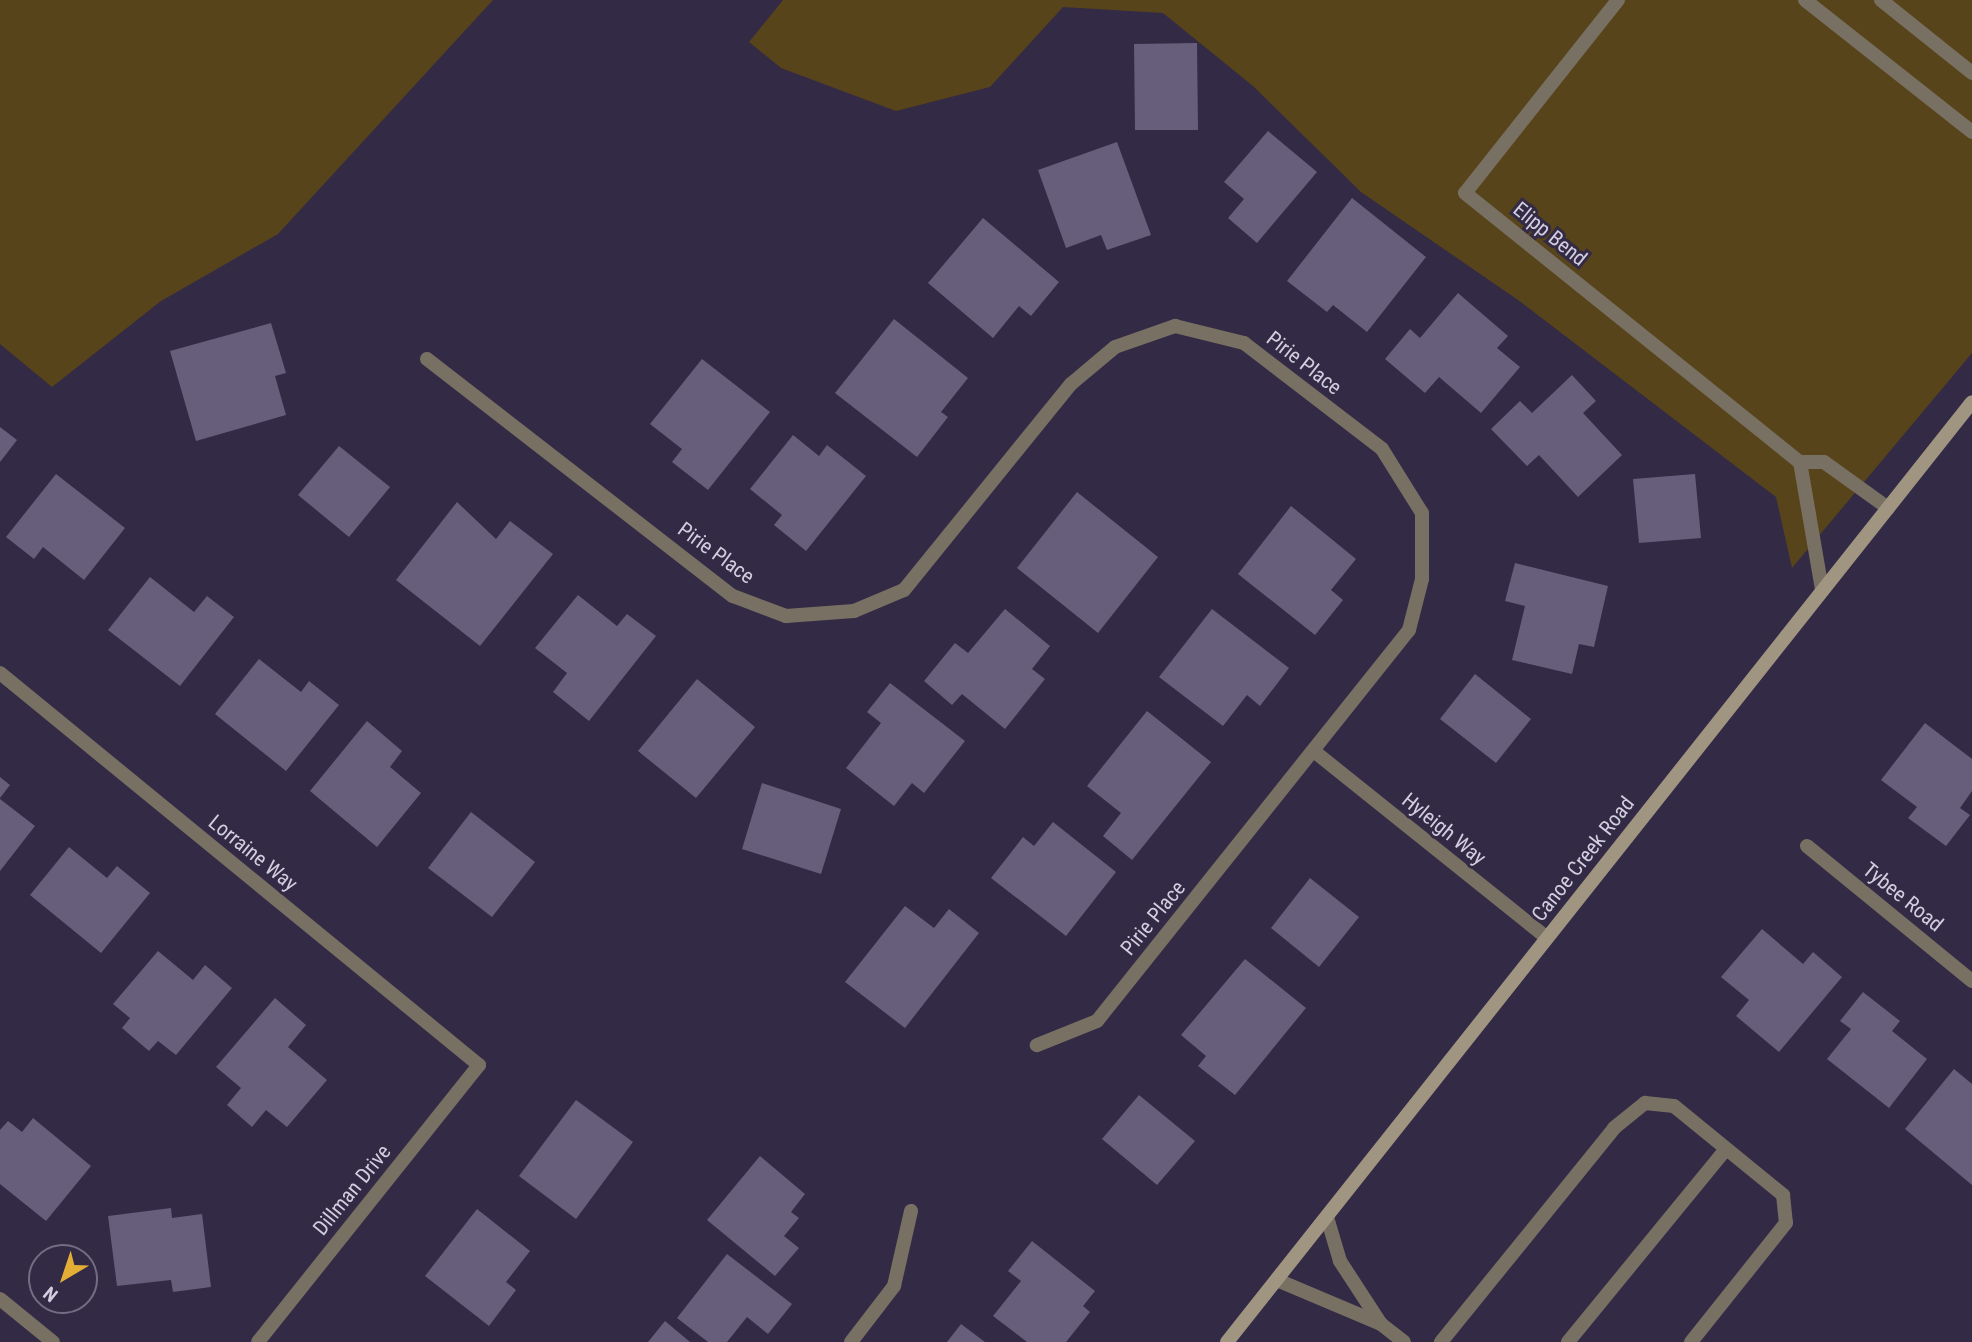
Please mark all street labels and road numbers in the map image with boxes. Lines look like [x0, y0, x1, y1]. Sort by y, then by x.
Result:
street label: Elipp Bend [1508, 197, 1592, 271]
street label: Pirie Place [1261, 326, 1347, 400]
street label: Pirie Place [673, 517, 759, 589]
street label: Hyleigh Way [1397, 787, 1491, 871]
street label: Canoe Creek Road [1526, 792, 1640, 926]
street label: Lorraine Way [204, 810, 302, 896]
street label: Tybee Road [1858, 857, 1948, 937]
street label: Pirie Place [1115, 876, 1191, 960]
street label: Dillman Drive [308, 1140, 396, 1240]

